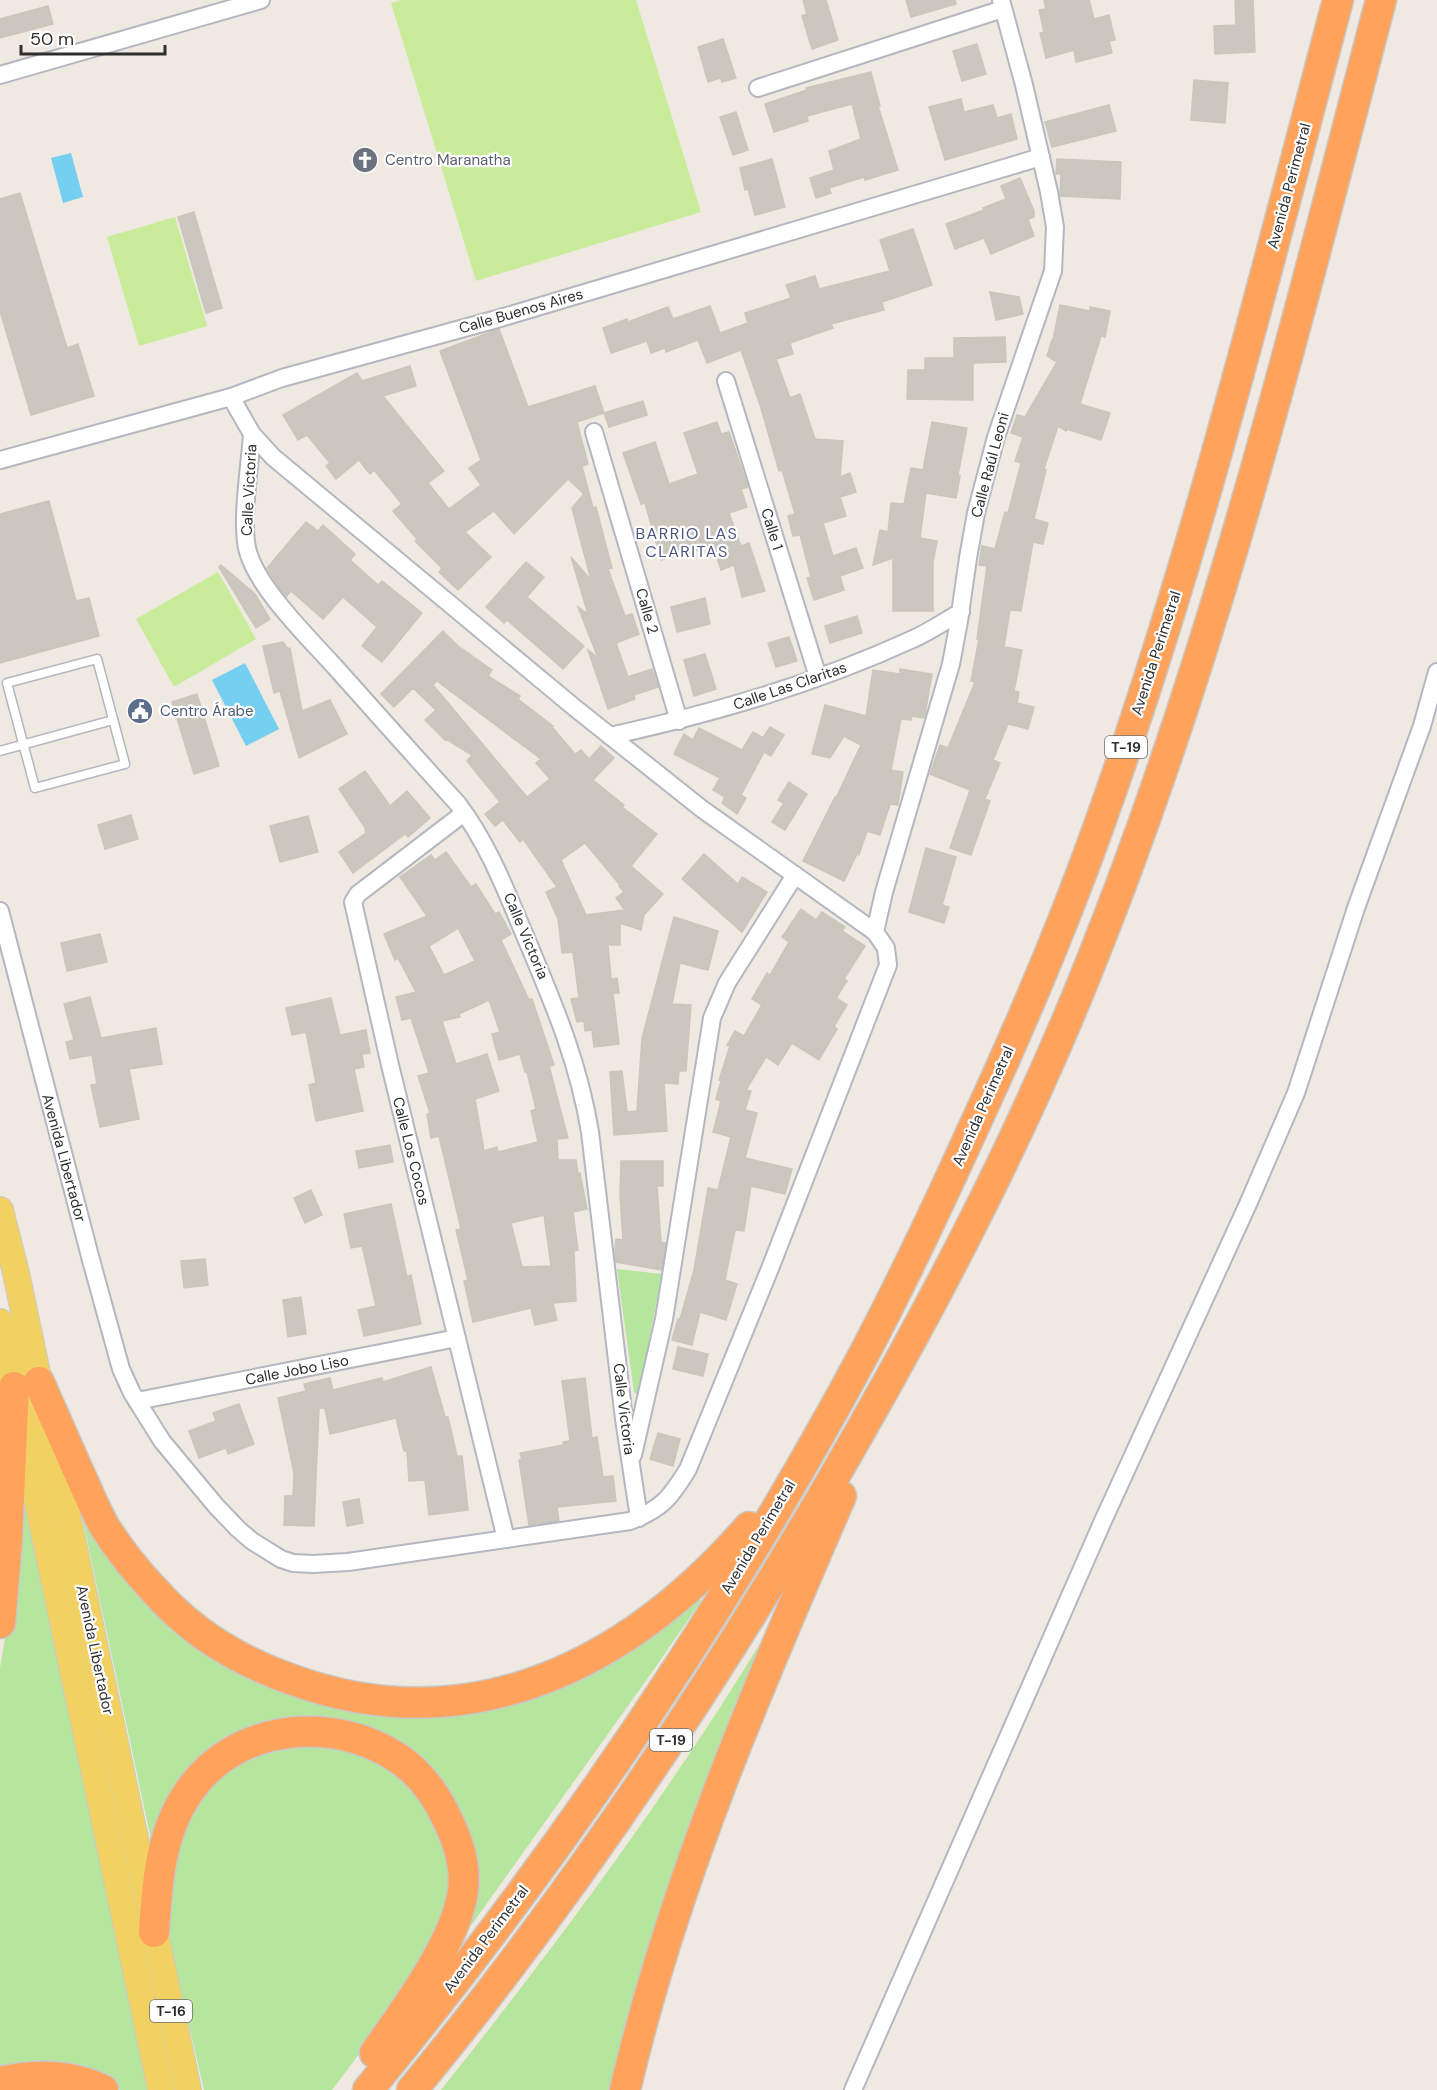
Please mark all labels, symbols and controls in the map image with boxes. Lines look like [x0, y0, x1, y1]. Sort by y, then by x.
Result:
scale bar [21, 18, 165, 56]
text: 50 m [30, 27, 74, 51]
street label: Avenida Perimetral [1263, 121, 1315, 251]
church icon: Centro Maranatha [350, 145, 380, 175]
place label: Centro Maranatha [385, 150, 511, 170]
street label: Calle Buenos Aires [457, 284, 585, 338]
street label: Calle Raúl Leoni [966, 410, 1014, 520]
street label: Calle Victoria [237, 444, 261, 536]
street label: Calle 1 [756, 506, 788, 552]
district label: BARRIO LAS CLARITAS [636, 523, 738, 562]
street label: Calle 2 [631, 586, 663, 636]
street label: Avenida Perimetral [1126, 588, 1186, 718]
street label: Calle Las Claritas [731, 657, 849, 715]
public building icon: Centro Árabe [125, 696, 155, 726]
place label: Centro Árabe [160, 701, 254, 721]
road number: T-19 [1105, 736, 1147, 758]
street label: Calle Victoria [499, 890, 553, 982]
street label: Avenida Perimetral [948, 1043, 1018, 1169]
street label: Avenida Libertador [37, 1092, 91, 1225]
street label: Calle Los Cocos [388, 1095, 434, 1207]
street label: Calle Jobo Liso [244, 1350, 350, 1390]
street label: Calle Victoria [608, 1362, 640, 1456]
street label: Avenida Perimetral [716, 1476, 800, 1598]
street label: Avenida Libertador [72, 1583, 119, 1717]
road number: T-19 [650, 1729, 692, 1751]
street label: Avenida Perimetral [439, 1881, 533, 1997]
road number: T-16 [150, 2000, 192, 2022]

